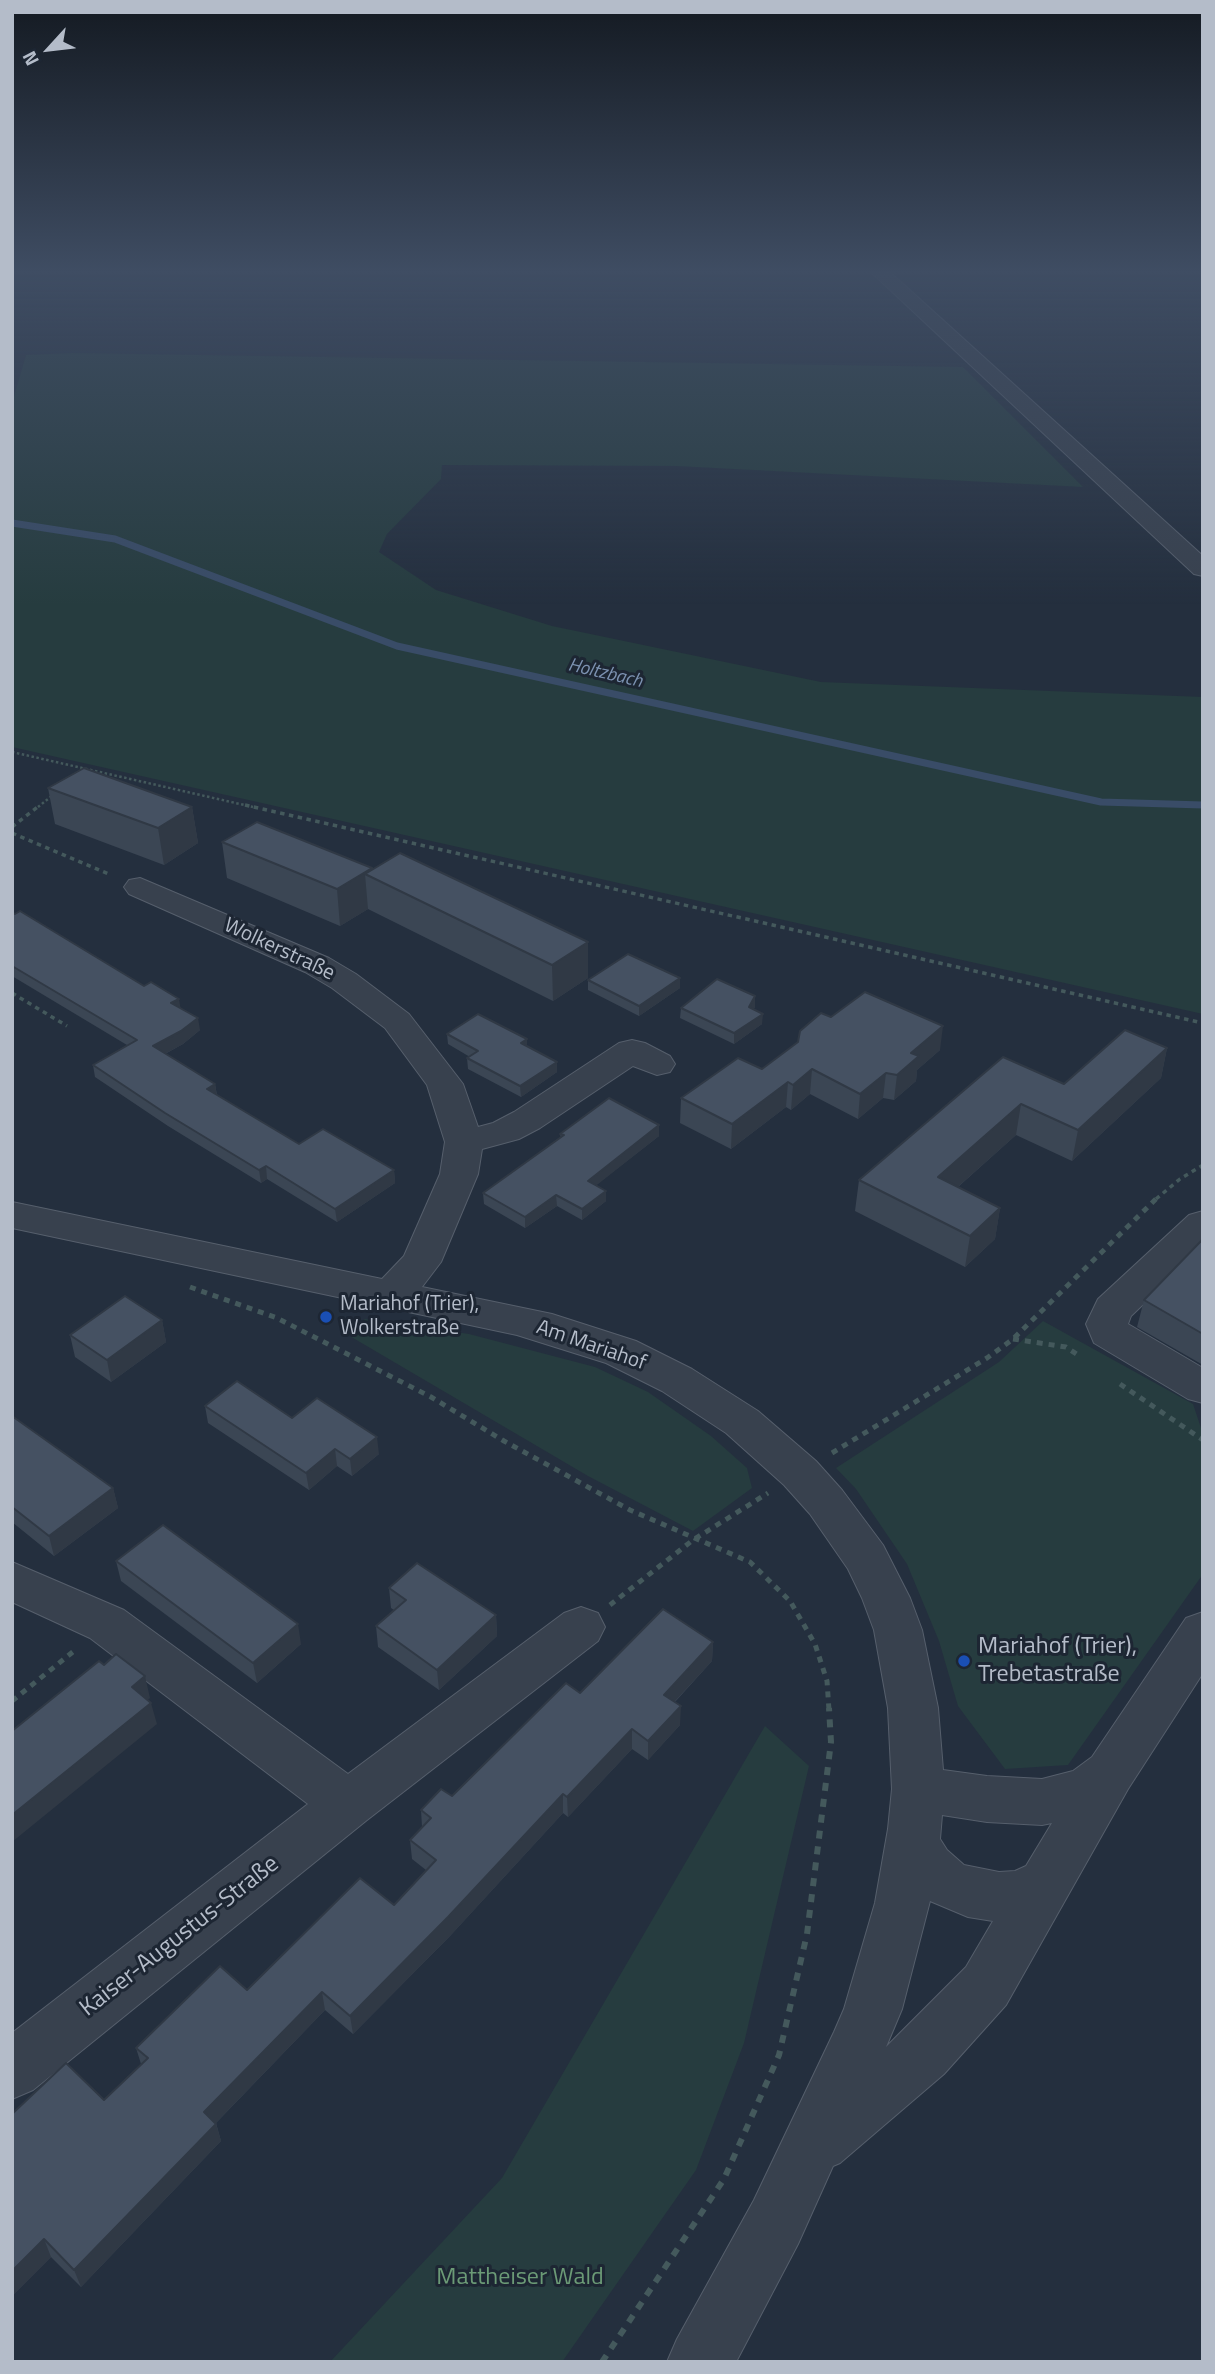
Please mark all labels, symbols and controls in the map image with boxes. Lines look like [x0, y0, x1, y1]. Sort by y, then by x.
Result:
north arrow [14, 14, 84, 84]
text: N [14, 46, 46, 71]
water label: Holtzbach [566, 654, 644, 694]
street label: Wolkerstraße [220, 913, 338, 987]
place label: Mariahof (Trier), Wolkerstraße [340, 1292, 479, 1342]
marker: Mariahof (Trier), Wolkerstraße [318, 1309, 334, 1325]
street label: Am Mariahof [533, 1315, 649, 1377]
place label: Mariahof (Trier), Trebetastraße [978, 1633, 1137, 1689]
marker: Mariahof (Trier), Trebetastraße [956, 1653, 972, 1669]
street label: Kaiser-Augustus-Straße [75, 1850, 285, 2024]
park label: Mattheiser Wald [436, 2264, 604, 2292]

